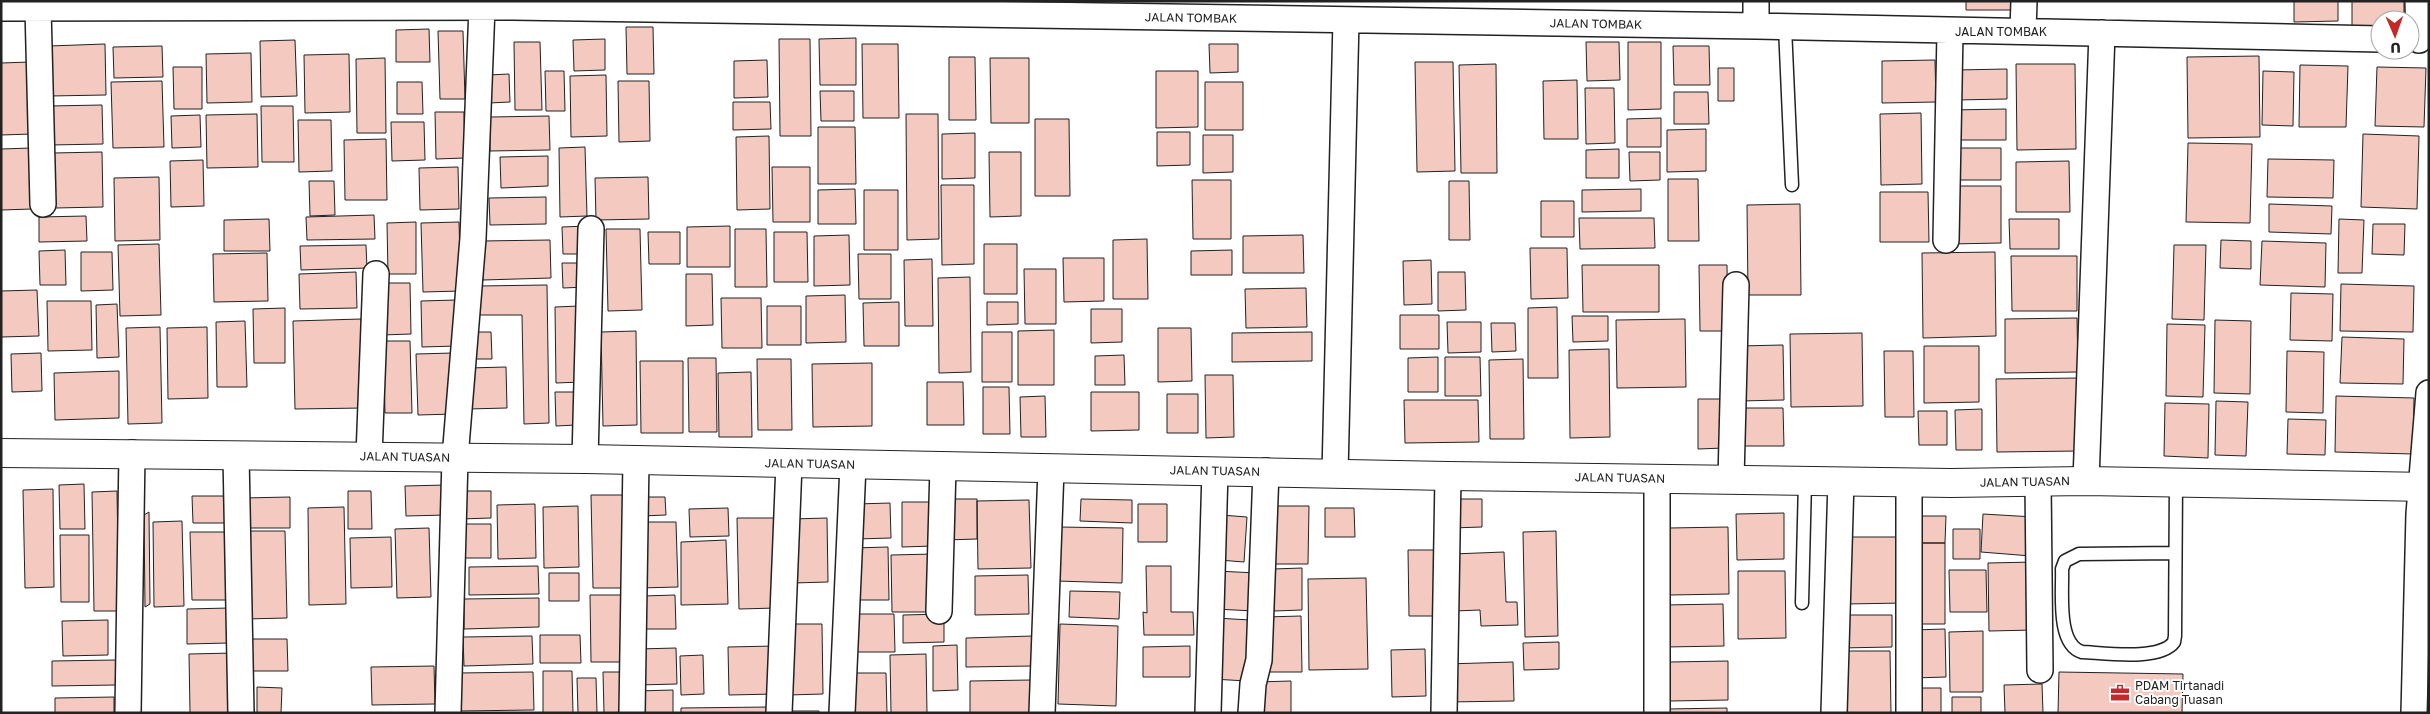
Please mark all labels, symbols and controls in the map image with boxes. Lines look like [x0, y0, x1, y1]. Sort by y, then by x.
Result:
street label: JALAN TOMBAK [1145, 9, 1237, 26]
north arrow [2370, 10, 2420, 60]
street label: JALAN TOMBAK [1550, 15, 1642, 32]
street label: JALAN TOMBAK [1955, 24, 2047, 39]
text: U [2390, 40, 2401, 57]
street label: JALAN TUASAN [360, 448, 450, 465]
street label: JALAN TUASAN [765, 455, 855, 472]
street label: JALAN TUASAN [1170, 462, 1260, 479]
street label: JALAN TUASAN [1575, 469, 1665, 486]
street label: JALAN TUASAN [1980, 473, 2070, 490]
place label: PDAM Tirtanadi Cabang Tuasan [2135, 678, 2224, 707]
office icon: PDAM Tirtanadi Cabang Tuasan [2109, 682, 2131, 704]

